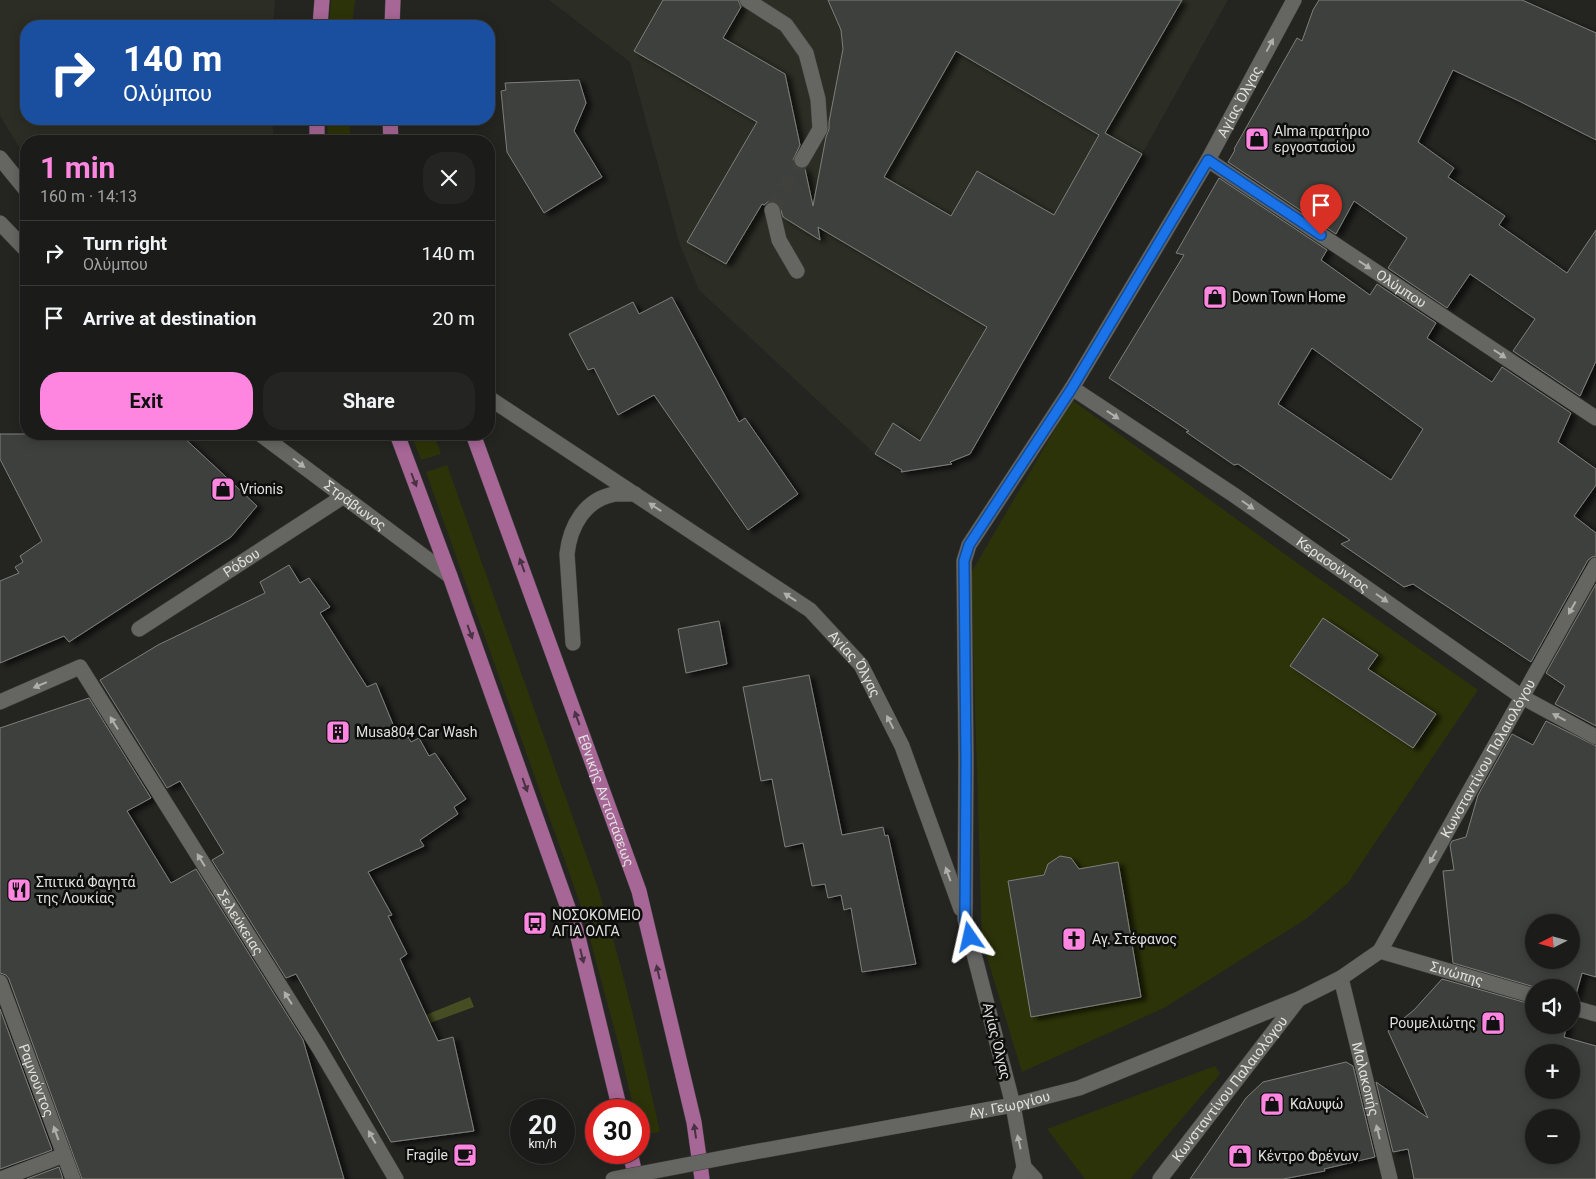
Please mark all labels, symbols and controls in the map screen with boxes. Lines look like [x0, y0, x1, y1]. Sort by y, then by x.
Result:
one-way arrow [1266, 38, 1274, 52]
text: 140 m [123, 39, 222, 80]
icon: right [40, 40, 105, 105]
street label: Αγίας Όλγας [1214, 63, 1265, 140]
text: Ολύμπου [123, 81, 212, 106]
place label: Alma πρατήριο εργοστασίου [1274, 123, 1370, 155]
shop icon: Alma πρατήριο εργοστασίου [1244, 126, 1270, 152]
text: 1 min [40, 150, 115, 185]
button: close [423, 152, 475, 204]
pin [1300, 184, 1342, 235]
text: 160 m · 14:13 [40, 187, 137, 206]
icon: arrive [1307, 191, 1335, 219]
text: Turn right [83, 232, 167, 255]
icon: right [40, 239, 68, 267]
text: 140 m [422, 242, 475, 265]
text: Ολύμπου [83, 255, 148, 274]
one-way arrow [1358, 260, 1372, 269]
street label: Ολύμπου [1373, 266, 1429, 311]
shop icon: Down Town Home [1202, 284, 1228, 310]
place label: Down Town Home [1232, 289, 1346, 305]
icon: arrive [40, 304, 68, 332]
text: Arrive at destination [83, 307, 256, 330]
text: 20 m [432, 307, 475, 330]
one-way arrow [1494, 350, 1507, 359]
button: Exit [40, 372, 253, 430]
button: Share [263, 372, 475, 430]
one-way arrow [1106, 410, 1120, 420]
one-way arrow [292, 458, 306, 468]
one-way arrow [411, 472, 418, 487]
shop icon: Vrionis [210, 476, 236, 502]
street label: Στράβωνος [321, 477, 389, 534]
place label: Vrionis [240, 481, 283, 497]
one-way arrow [1241, 500, 1255, 510]
one-way arrow [648, 502, 662, 512]
street label: Κερασούντος [1293, 533, 1372, 595]
street label: Ρόδου [220, 545, 263, 580]
one-way arrow [518, 558, 525, 573]
one-way arrow [784, 592, 797, 602]
one-way arrow [1375, 593, 1388, 603]
one-way arrow [1568, 601, 1577, 614]
one-way arrow [466, 625, 474, 640]
street label: Αγίας Όλγας [825, 627, 884, 700]
street label: Κωνσταντίνου Παλαιολόγου [1437, 676, 1538, 840]
one-way arrow [33, 681, 47, 689]
one-way arrow [573, 710, 581, 725]
one-way arrow [1552, 713, 1566, 721]
one-way arrow [886, 715, 894, 730]
one-way arrow [110, 716, 119, 729]
building icon: Musa804 Car Wash [325, 719, 351, 745]
place label: Musa804 Car Wash [356, 724, 478, 740]
street label: Εθνικής Αντιστάσεως [575, 732, 637, 869]
one-way arrow [521, 778, 529, 793]
one-way arrow [1429, 849, 1437, 864]
one-way arrow [196, 854, 206, 867]
one-way arrow [944, 866, 951, 881]
place label: Σπιτικά Φαγητά της Λουκίας [36, 874, 136, 906]
restaurant icon: Σπιτικά Φαγητά της Λουκίας [6, 877, 32, 903]
street label: Σελεύκειας [214, 887, 267, 958]
place label: ΝΟΣΟΚΟΜΕΙΟ ΑΓΙΑ ΟΛΓΑ [552, 907, 641, 939]
bus stop icon: ΝΟΣΟΚΟΜΕΙΟ ΑΓΙΑ ΟΛΓΑ [522, 910, 548, 936]
position arrow [943, 910, 995, 962]
north arrow [1525, 914, 1580, 969]
map controls [1525, 914, 1580, 1164]
church icon: Αγ. Στέφανος [1061, 926, 1087, 952]
place label: Αγ. Στέφανος [1092, 931, 1177, 948]
one-way arrow [578, 948, 586, 963]
street label: Σινώπης [1428, 958, 1485, 989]
one-way arrow [654, 965, 662, 980]
button: sound [1525, 979, 1580, 1034]
one-way arrow [283, 991, 292, 1004]
street label: Αγίας Όλγας [980, 1001, 1014, 1081]
shop icon: Ρουμελιώτης [1480, 1010, 1506, 1036]
street label: Κωνσταντίνου Παλαιολόγου [1169, 1013, 1291, 1164]
place label: Ρουμελιώτης [1390, 1015, 1476, 1031]
street label: Μαλακοπής [1349, 1040, 1382, 1118]
street label: Ραμνούντος [16, 1042, 57, 1119]
button: + [1525, 1044, 1580, 1099]
street label: Αγ. Γεωργίου [968, 1088, 1052, 1121]
shop icon: Καλυψώ [1259, 1091, 1285, 1117]
place label: Καλυψώ [1290, 1096, 1343, 1113]
speed limit sign: 30 [585, 1099, 650, 1164]
button: − [1525, 1109, 1580, 1164]
text: 20 [528, 1111, 557, 1140]
one-way arrow [691, 1122, 699, 1138]
one-way arrow [1374, 1124, 1382, 1139]
one-way arrow [52, 1126, 59, 1141]
one-way arrow [367, 1130, 376, 1143]
one-way arrow [1015, 1134, 1023, 1150]
text: km/h [528, 1137, 557, 1151]
cafe icon: Fragile [452, 1142, 478, 1168]
shop icon: Κέντρο Φρένων [1227, 1143, 1253, 1169]
place label: Fragile [406, 1147, 448, 1163]
place label: Κέντρο Φρένων [1258, 1148, 1359, 1164]

